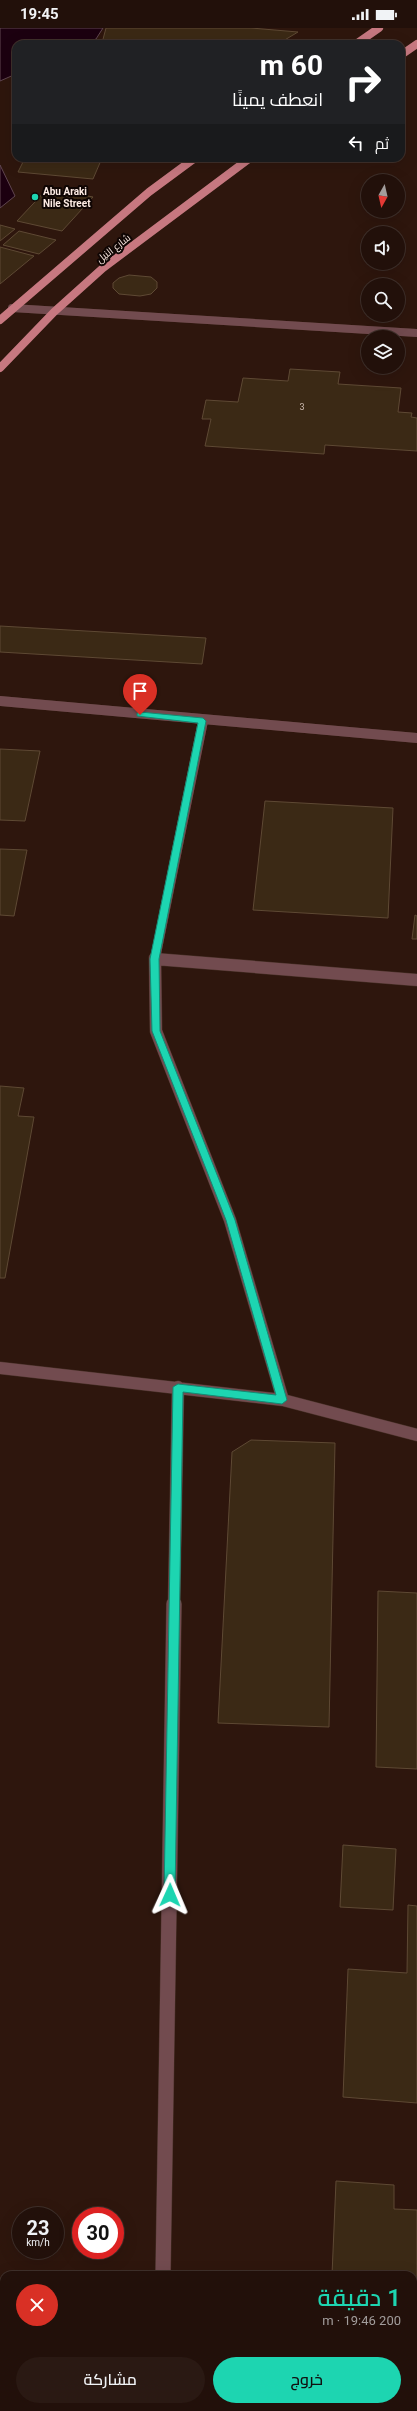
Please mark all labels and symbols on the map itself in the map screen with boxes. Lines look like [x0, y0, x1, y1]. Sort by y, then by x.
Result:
north arrow [361, 174, 405, 218]
place label: Abu Araki Nile Street [43, 186, 91, 209]
marker: Abu Araki Nile Street [30, 192, 40, 202]
street label: شارع النيل [94, 232, 133, 266]
house number: 3 [299, 402, 305, 412]
pin [123, 674, 157, 715]
position arrow [149, 1874, 191, 1916]
speed limit sign: 30 [72, 2207, 124, 2259]

